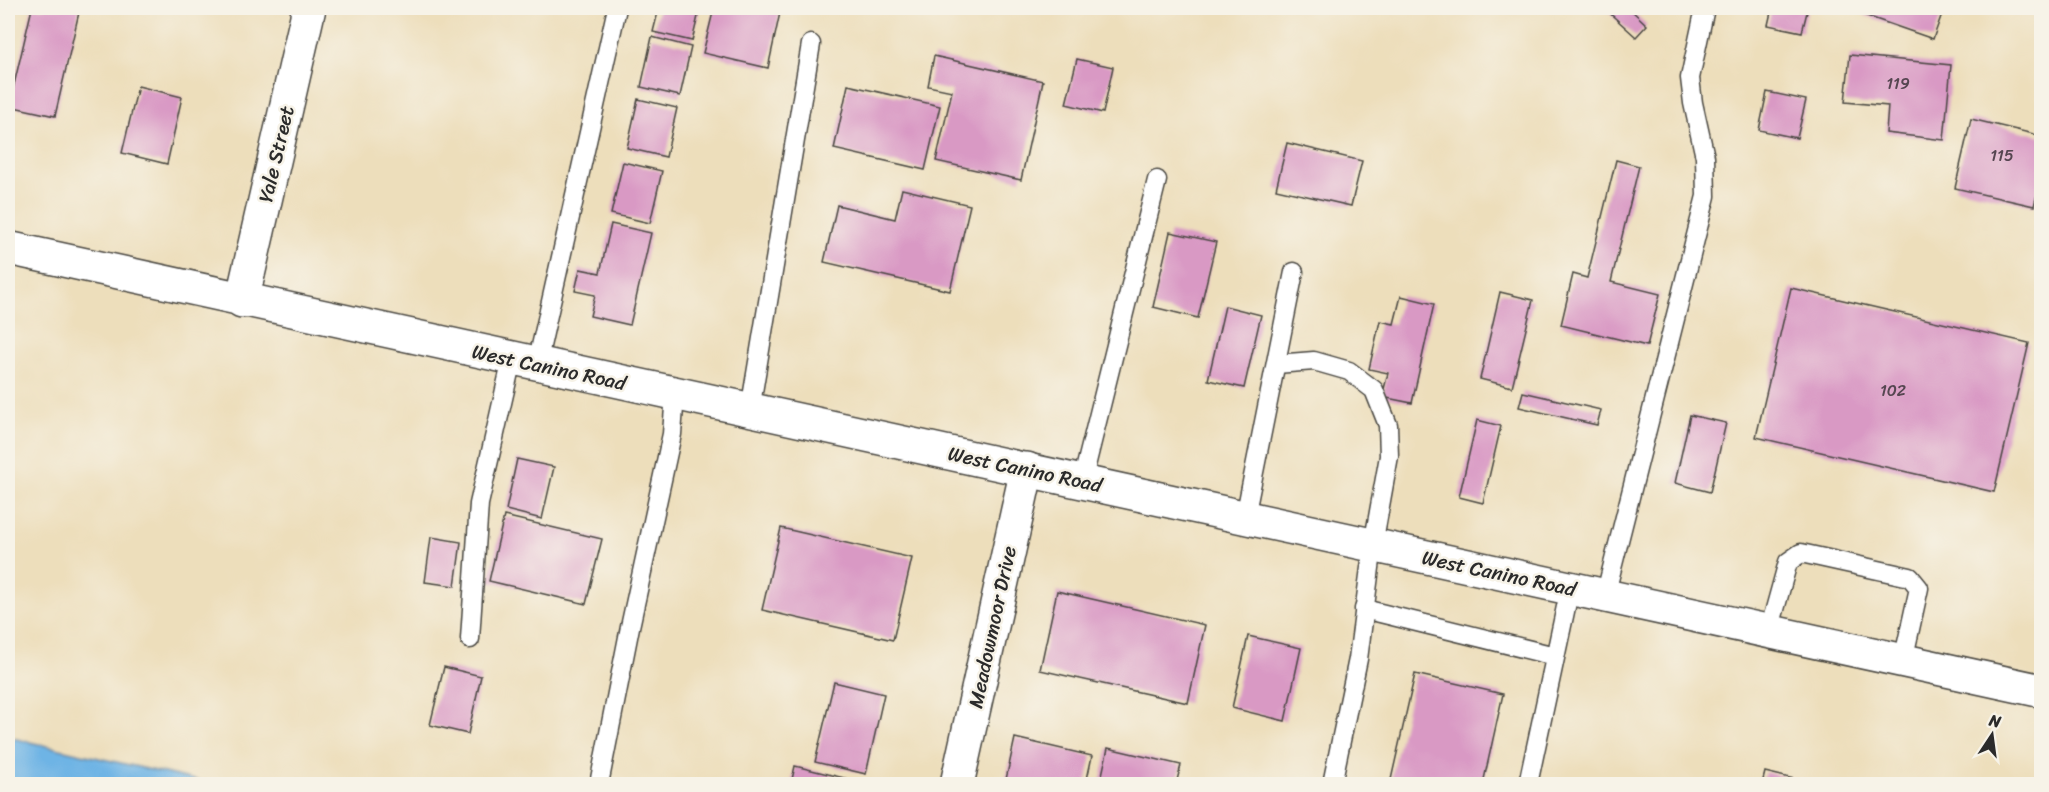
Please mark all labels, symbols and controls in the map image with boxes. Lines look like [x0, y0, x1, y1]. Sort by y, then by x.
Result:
house number: 119 [1886, 69, 1910, 98]
street label: Yale Street [248, 102, 305, 206]
house number: 115 [1990, 141, 2014, 170]
street label: West Canino Road [469, 334, 631, 401]
house number: 102 [1880, 376, 1906, 405]
street label: West Canino Road [945, 436, 1107, 503]
street label: West Canino Road [1419, 540, 1581, 607]
street label: Meadowmoor Drive [958, 543, 1027, 712]
north arrow [1962, 705, 2022, 765]
text: N [1986, 705, 2005, 736]

